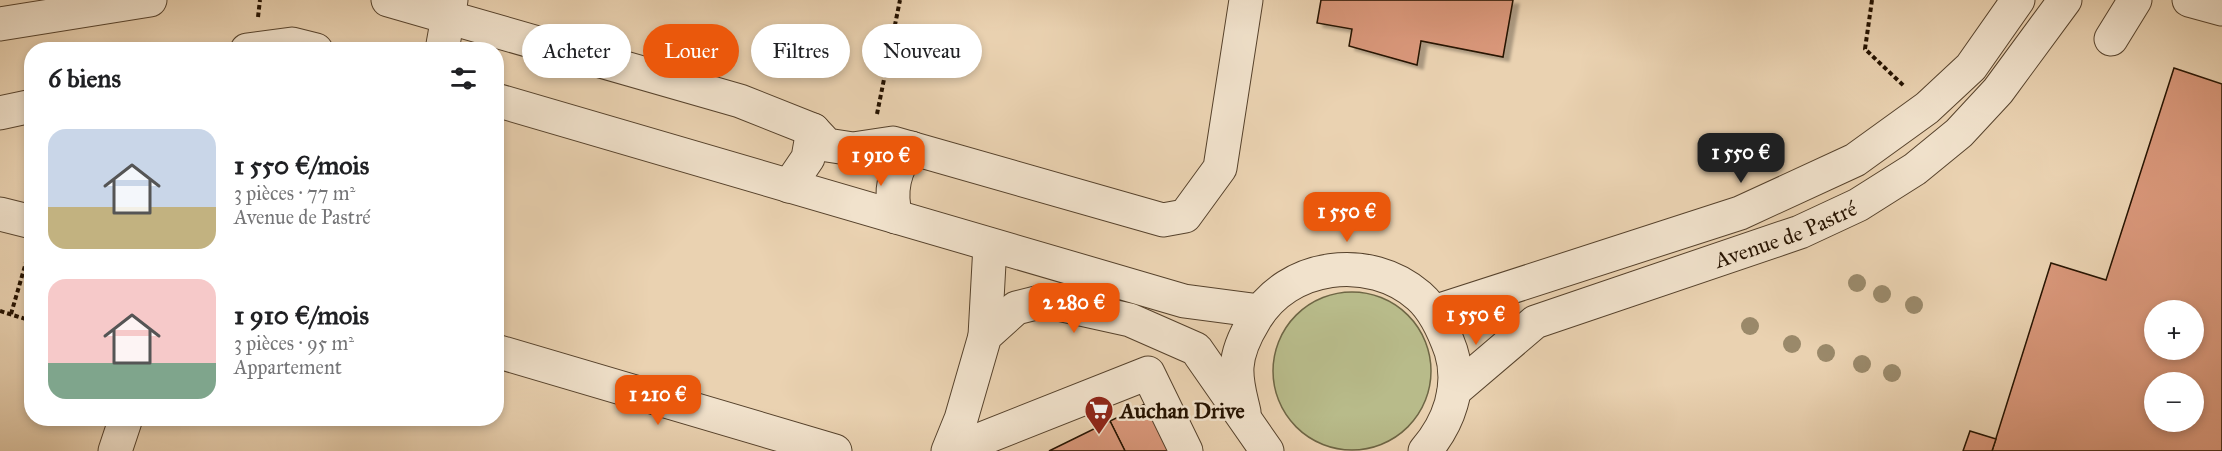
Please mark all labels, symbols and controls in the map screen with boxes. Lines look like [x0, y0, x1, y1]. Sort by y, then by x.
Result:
chip: Acheter [522, 24, 631, 78]
chip: Louer [643, 24, 739, 78]
chip: Filtres [751, 24, 850, 78]
chip: Nouveau [862, 24, 982, 78]
text: 6 biens [48, 62, 121, 94]
icon: filters [447, 62, 480, 95]
pin: 1 550 € [1686, 133, 1796, 184]
pin: 1 910 € [826, 136, 936, 187]
text: 1 550 € [1712, 140, 1770, 164]
text: 1 910 € [852, 143, 910, 167]
text: 1 550 €/mois [234, 149, 369, 181]
icon: home [96, 153, 168, 225]
text: 3 pièces · 77 m² [234, 181, 355, 205]
pin: 1 550 € [1292, 192, 1402, 243]
street label: Avenue de Pastré [1710, 194, 1862, 274]
text: 1 550 € [1318, 199, 1376, 223]
text: Avenue de Pastré [234, 205, 371, 229]
pin: 2 280 € [1019, 283, 1129, 334]
text: 2 280 € [1043, 290, 1105, 314]
pin: 1 550 € [1421, 295, 1531, 346]
text: 1 910 €/mois [234, 299, 369, 331]
map controls [2144, 300, 2204, 432]
button: + [2144, 300, 2204, 360]
text: 1 550 € [1447, 302, 1505, 326]
icon: home [96, 303, 168, 375]
text: 3 pièces · 95 m² [234, 331, 354, 355]
text: Appartement [234, 355, 342, 379]
button: − [2144, 372, 2204, 432]
pin: 1 210 € [603, 375, 713, 426]
text: 1 210 € [629, 382, 687, 406]
supermarket icon: Auchan Drive [1083, 394, 1115, 436]
place label: Auchan Drive [1118, 397, 1245, 424]

